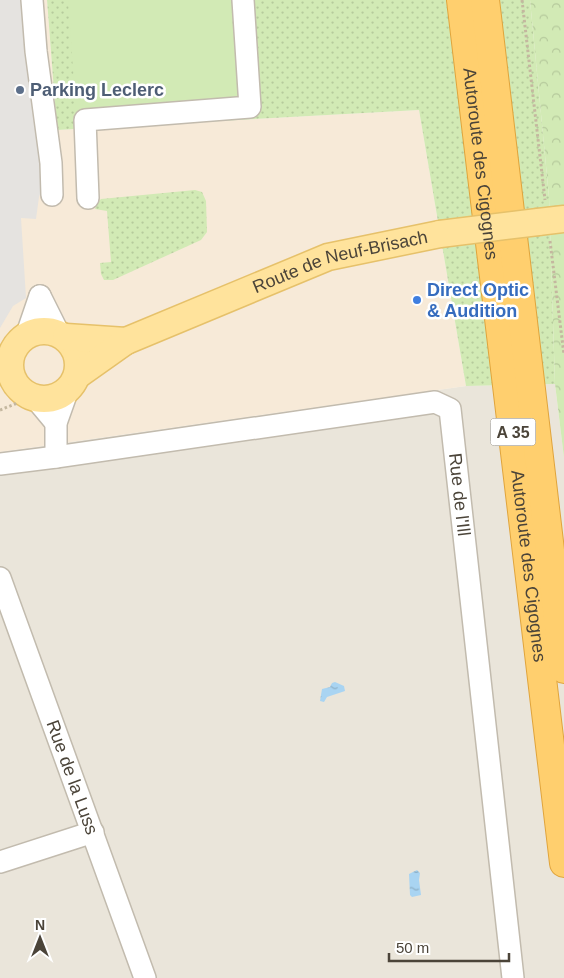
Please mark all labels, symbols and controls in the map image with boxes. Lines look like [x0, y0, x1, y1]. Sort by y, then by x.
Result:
street label: Autoroute des Cigognes [459, 67, 502, 261]
place label: Parking Leclerc [30, 80, 164, 100]
marker: Parking Leclerc [14, 84, 26, 96]
street label: Route de Neuf-Brisach [250, 227, 429, 297]
place label: Direct Optic & Audition [427, 280, 529, 321]
marker: Direct Optic & Audition [411, 294, 423, 306]
road number: A 35 [490, 418, 536, 446]
street label: Rue de l'Ill [445, 452, 474, 537]
street label: Autoroute des Cigognes [507, 469, 550, 663]
street label: Rue de la Luss [42, 717, 102, 837]
north arrow [15, 913, 65, 963]
text: N [35, 917, 45, 933]
scale bar [389, 930, 509, 962]
text: 50 m [396, 939, 429, 956]

